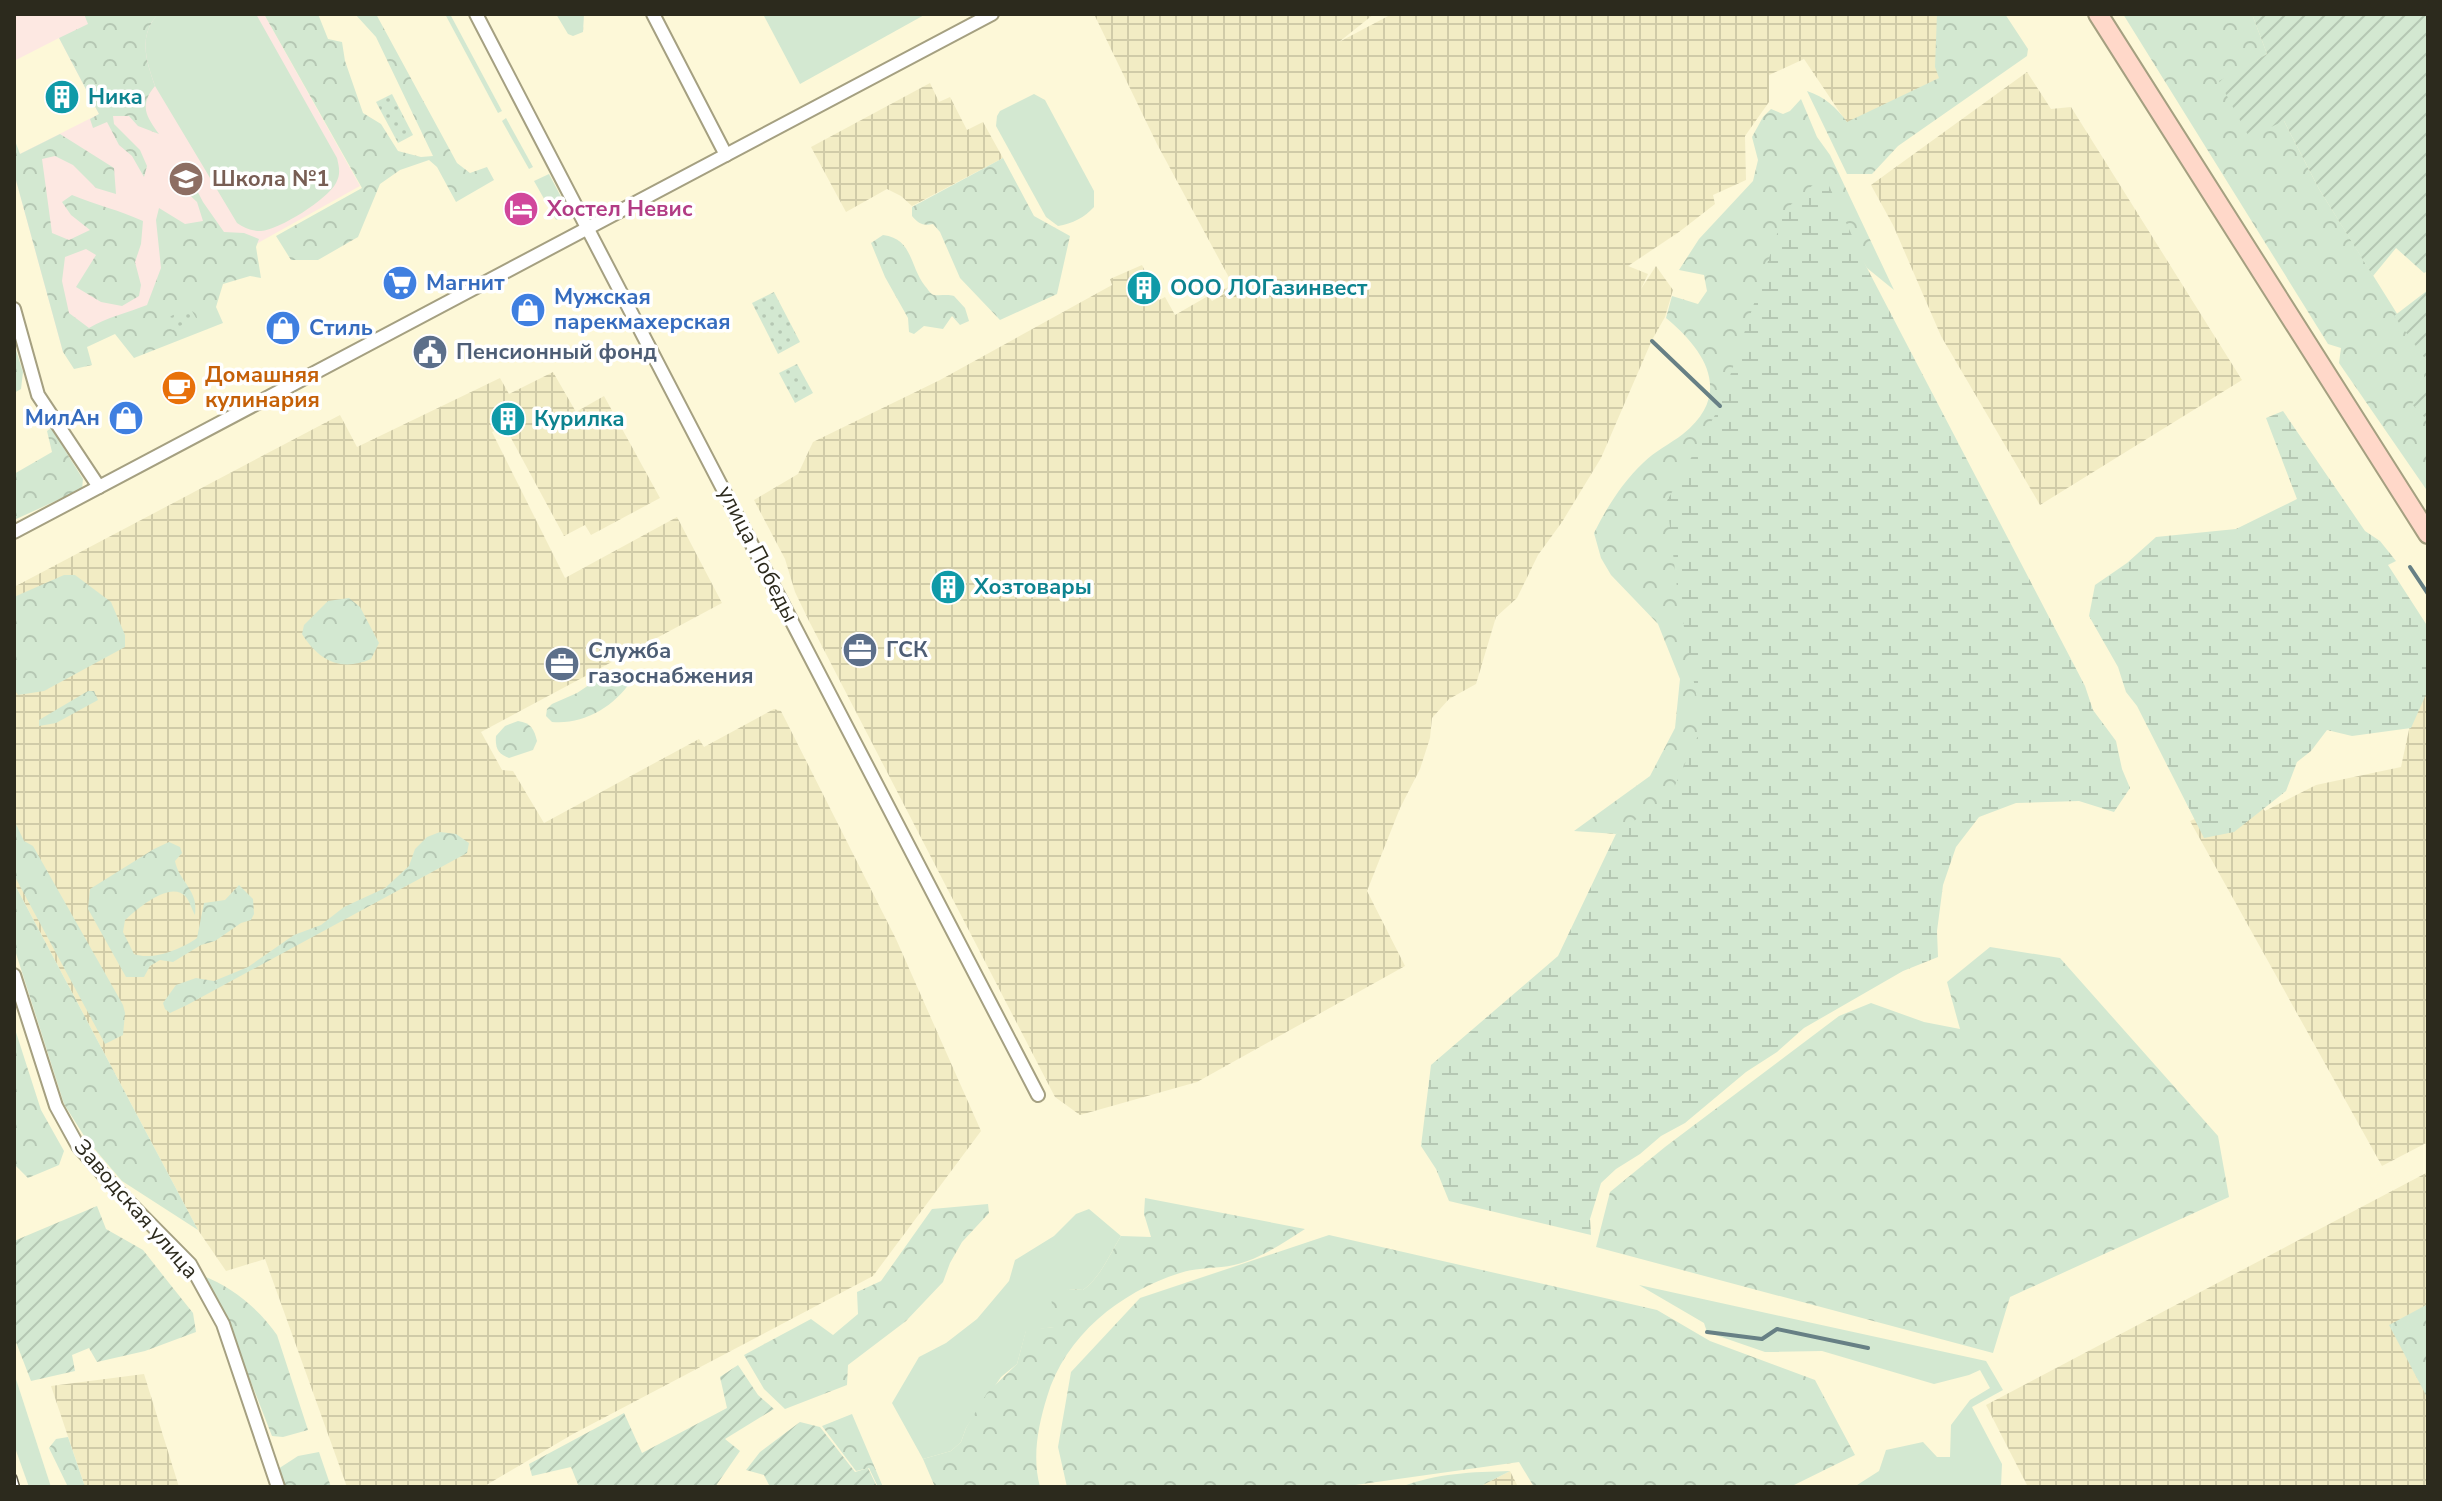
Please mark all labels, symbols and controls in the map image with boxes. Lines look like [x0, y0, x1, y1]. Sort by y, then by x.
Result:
building icon: Ника [43, 78, 81, 116]
place label: Ника [88, 82, 143, 112]
school or university icon: Школа №1 [167, 160, 205, 198]
place label: Школа №1 [212, 164, 329, 194]
hotel icon: Хостел Невис [502, 190, 540, 228]
place label: Хостел Невис [546, 194, 693, 224]
supermarket icon: Магнит [381, 264, 419, 302]
place label: Магнит [426, 268, 505, 298]
building icon: ООО ЛОГазинвест [1125, 269, 1163, 307]
place label: ООО ЛОГазинвест [1170, 273, 1368, 303]
place label: Мужская парекмахерская [554, 282, 731, 337]
shop icon: Мужская парекмахерская [509, 291, 547, 329]
shop icon: Стиль [264, 309, 302, 347]
place label: Стиль [309, 313, 373, 343]
public building icon: Пенсионный фонд [411, 333, 449, 371]
place label: Пенсионный фонд [456, 337, 657, 367]
place label: Домашняя кулинария [205, 360, 320, 415]
cafe icon: Домашняя кулинария [160, 369, 198, 407]
shop icon: МилАн [107, 399, 145, 437]
building icon: Курилка [489, 400, 527, 438]
place label: МилАн [25, 403, 100, 433]
place label: Курилка [534, 404, 625, 434]
street label: улица Победы [711, 481, 805, 627]
building icon: Хозтовары [929, 568, 967, 606]
place label: Хозтовары [973, 572, 1092, 602]
office icon: ГСК [841, 631, 879, 669]
place label: ГСК [886, 635, 928, 665]
place label: Служба газоснабжения [588, 636, 754, 691]
office icon: Служба газоснабжения [543, 645, 581, 683]
street label: Заводская улица [67, 1133, 205, 1285]

